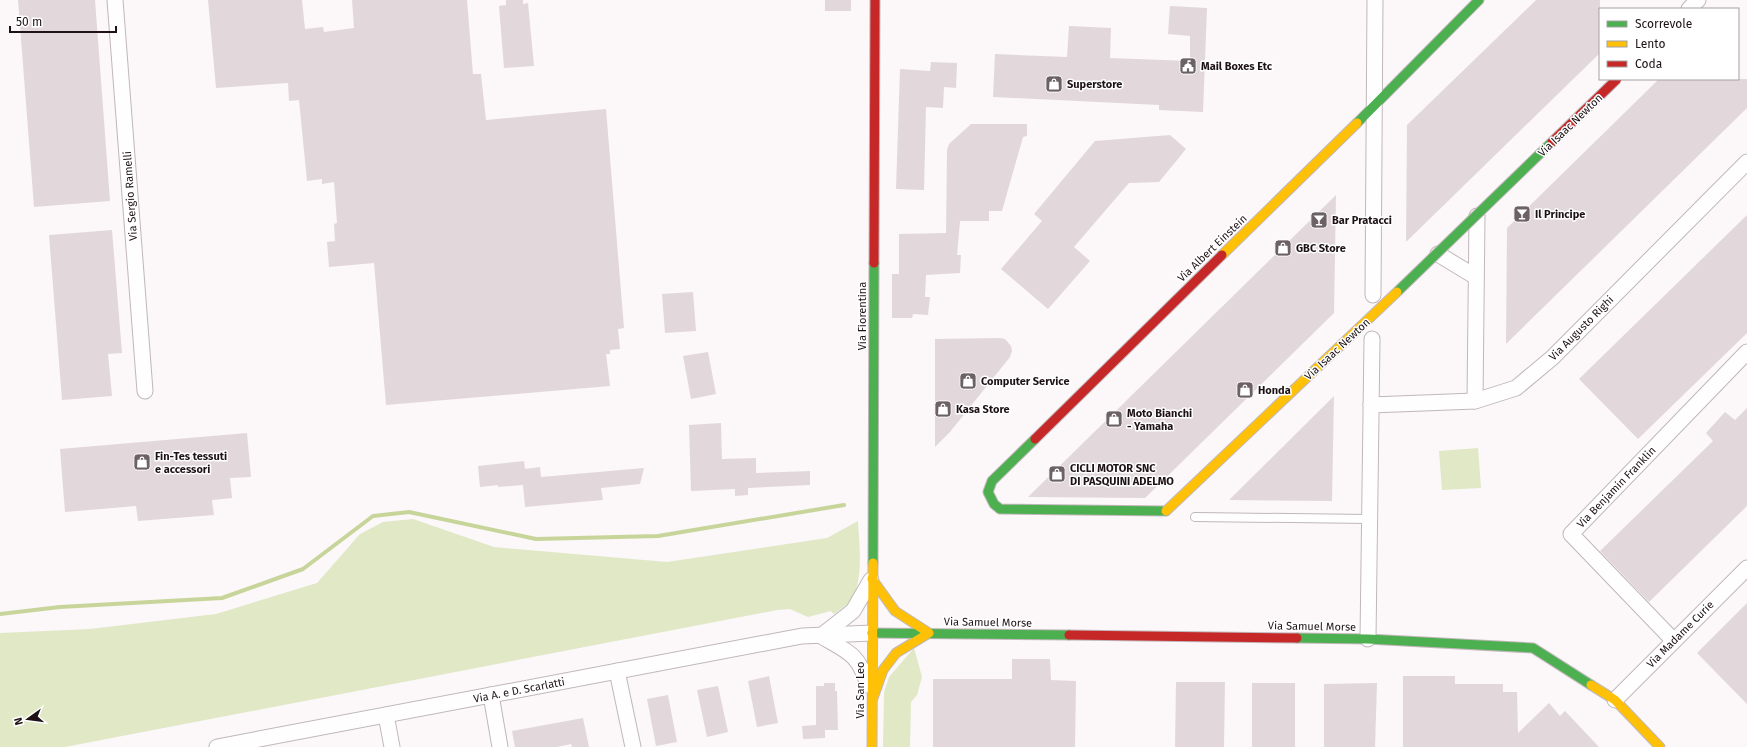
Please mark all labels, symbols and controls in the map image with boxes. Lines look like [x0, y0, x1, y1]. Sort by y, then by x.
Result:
scale bar [10, 8, 116, 34]
legend [1599, 8, 1739, 80]
text: 50 m [16, 15, 42, 29]
text: Scorrevole [1635, 17, 1692, 31]
text: Lento [1635, 37, 1665, 51]
public building icon: Mail Boxes Etc [1178, 56, 1198, 76]
text: Coda [1635, 57, 1662, 71]
place label: Mail Boxes Etc [1201, 60, 1273, 73]
shop icon: Superstore [1044, 74, 1064, 94]
place label: Superstore [1067, 78, 1122, 91]
street label: Via Isaac Newton [1535, 91, 1605, 159]
street label: Via Sergio Ramelli [121, 151, 140, 241]
bar icon: Il Principe [1512, 204, 1532, 224]
place label: Il Principe [1535, 208, 1585, 221]
bar icon: Bar Pratacci [1309, 210, 1329, 230]
street label: Via Albert Einstein [1175, 212, 1250, 285]
place label: Bar Pratacci [1332, 214, 1392, 227]
shop icon: GBC Store [1273, 238, 1293, 258]
place label: GBC Store [1296, 242, 1346, 255]
street label: Via Fiorentina [856, 282, 869, 350]
street label: Via Augusto Righi [1546, 293, 1616, 363]
street label: Via Isaac Newton [1302, 316, 1373, 383]
shop icon: Computer Service [958, 371, 978, 391]
place label: Computer Service [981, 375, 1069, 388]
shop icon: Honda [1235, 380, 1255, 400]
place label: Honda [1258, 384, 1291, 397]
shop icon: Kasa Store [933, 399, 953, 419]
place label: Kasa Store [956, 403, 1010, 416]
place label: Moto Bianchi - Yamaha [1127, 407, 1192, 433]
shop icon: Moto Bianchi - Yamaha [1104, 409, 1124, 429]
street label: Via Benjamin Franklin [1574, 444, 1659, 531]
place label: Fin-Tes tessuti e accessori [155, 450, 227, 476]
shop icon: Fin-Tes tessuti e accessori [132, 452, 152, 472]
place label: CICLI MOTOR SNC DI PASQUINI ADELMO [1070, 462, 1174, 488]
shop icon: CICLI MOTOR SNC DI PASQUINI ADELMO [1047, 464, 1067, 484]
street label: Via Madame Curie [1644, 598, 1717, 671]
street label: Via Samuel Morse [944, 615, 1032, 630]
street label: Via Samuel Morse [1268, 619, 1356, 634]
street label: Via San Leo [854, 661, 867, 719]
street label: Via A. e D. Scarlatti [472, 675, 566, 706]
north arrow [8, 699, 48, 739]
text: N [12, 716, 26, 726]

